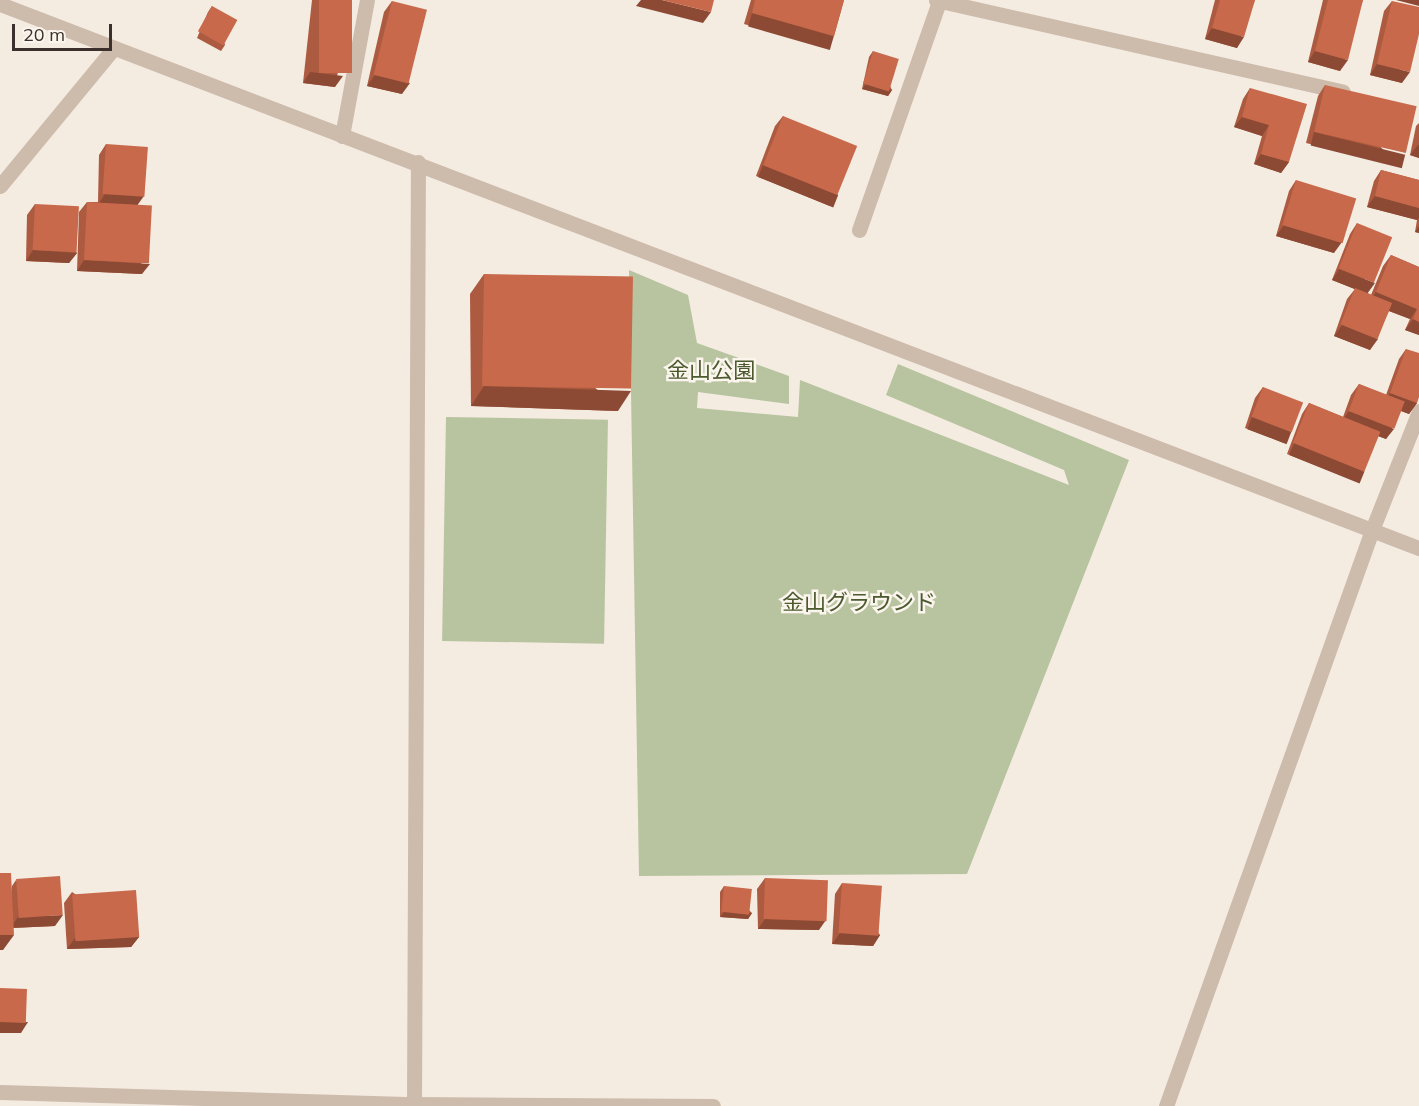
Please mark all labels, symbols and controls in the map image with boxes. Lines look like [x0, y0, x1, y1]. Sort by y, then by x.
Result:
scale bar [15, 12, 116, 50]
text: 20 m [23, 23, 65, 46]
park label: 金山公園 [667, 358, 755, 384]
park label: 金山グラウンド [782, 590, 936, 616]

